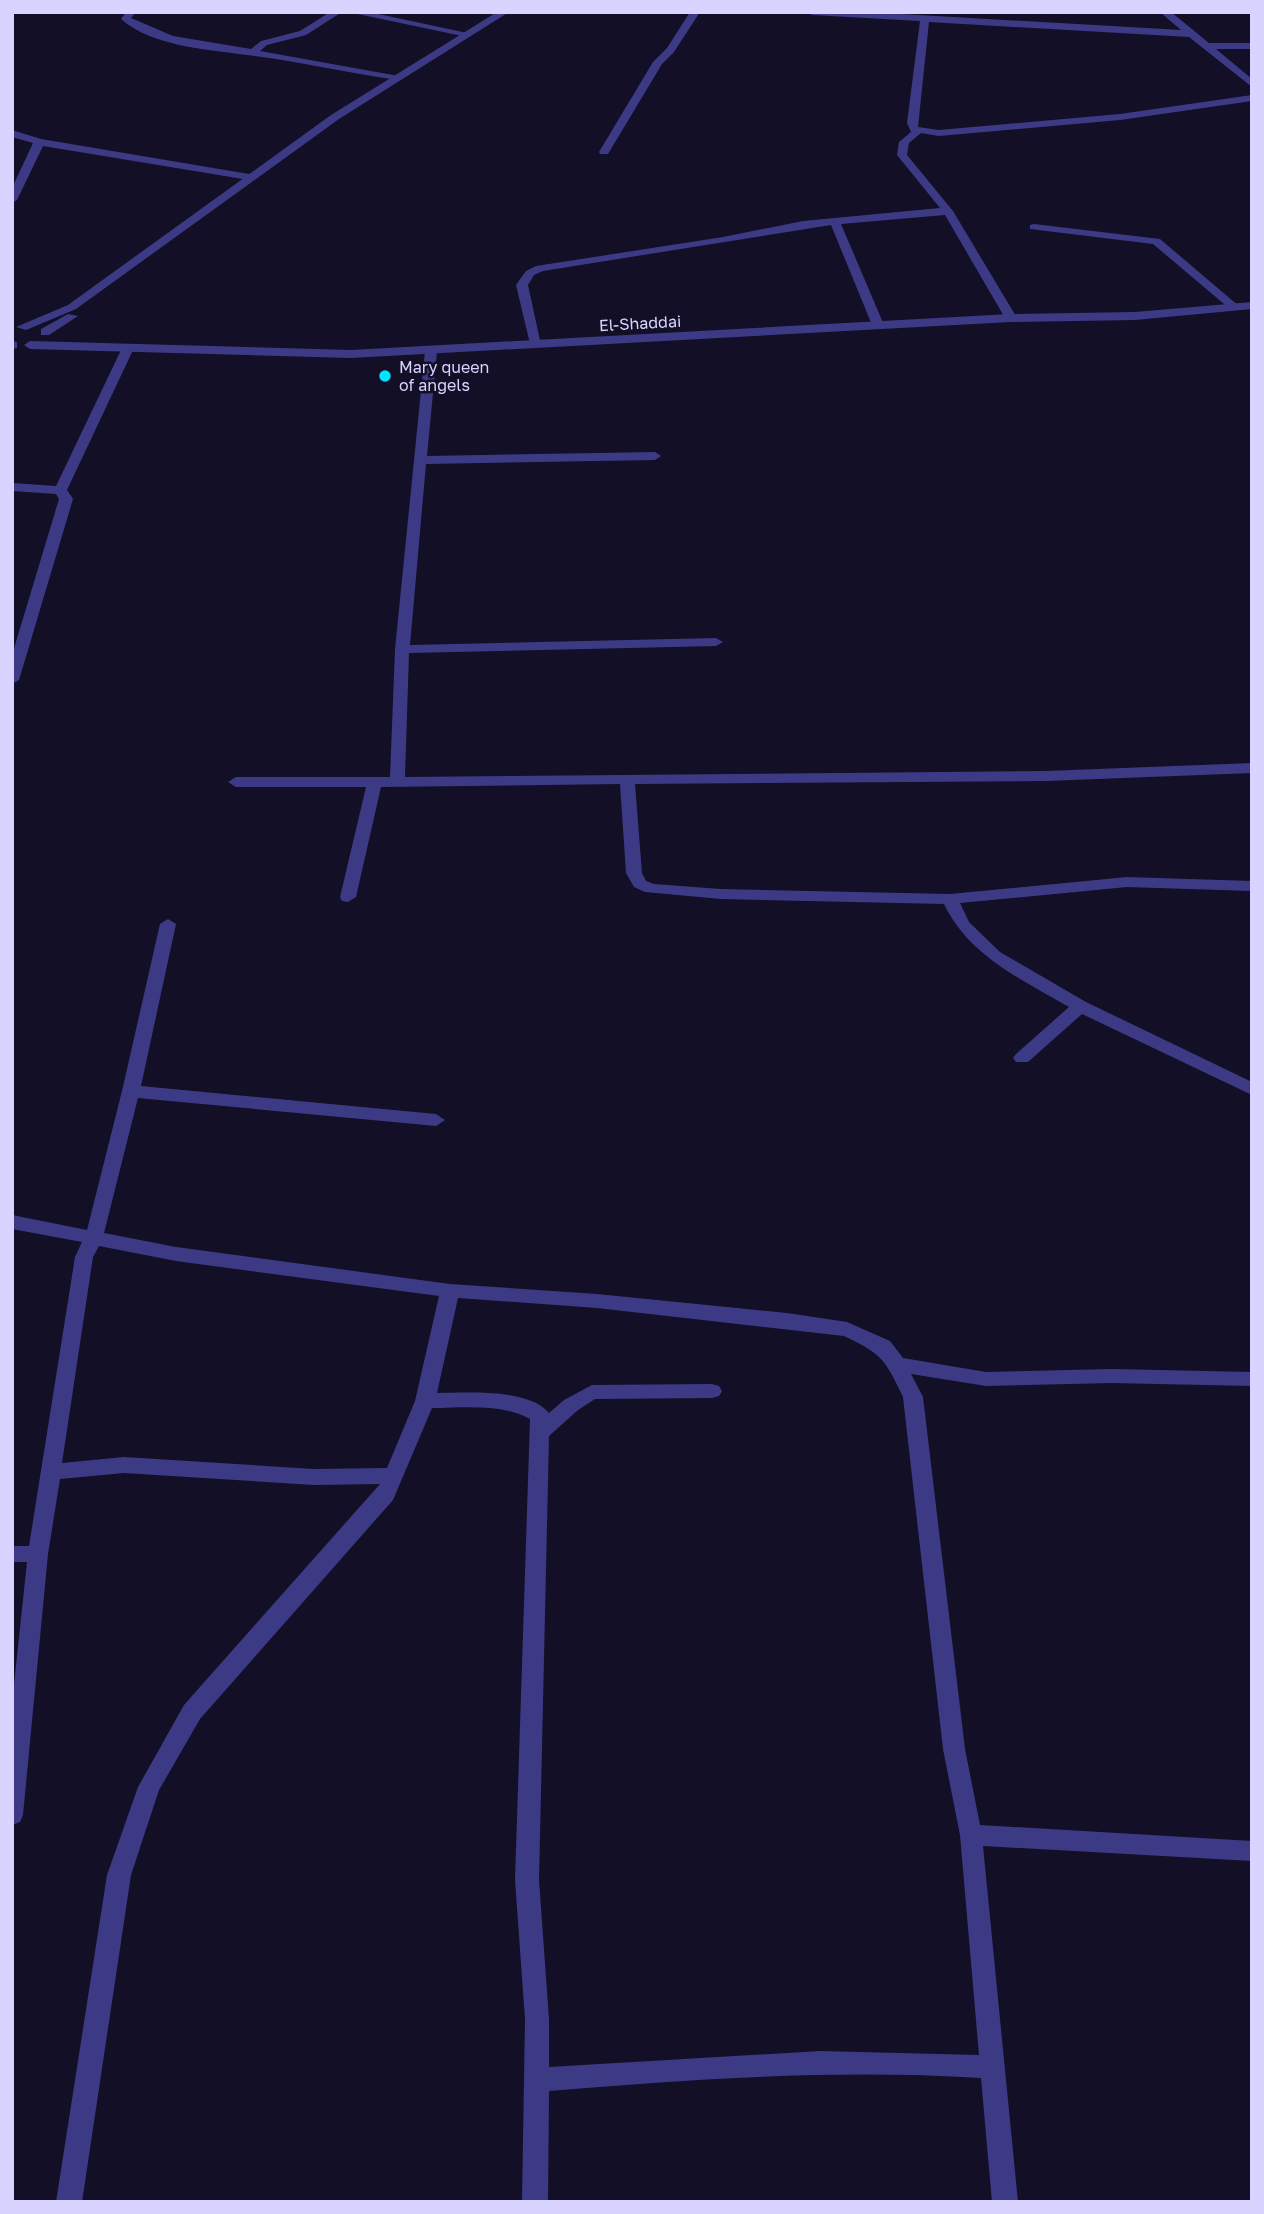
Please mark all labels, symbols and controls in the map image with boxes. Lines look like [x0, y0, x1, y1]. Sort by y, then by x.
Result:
street label: El-Shaddai [598, 311, 682, 335]
place label: Mary queen of angels [399, 357, 489, 395]
marker: Mary queen of angels [377, 368, 393, 384]

